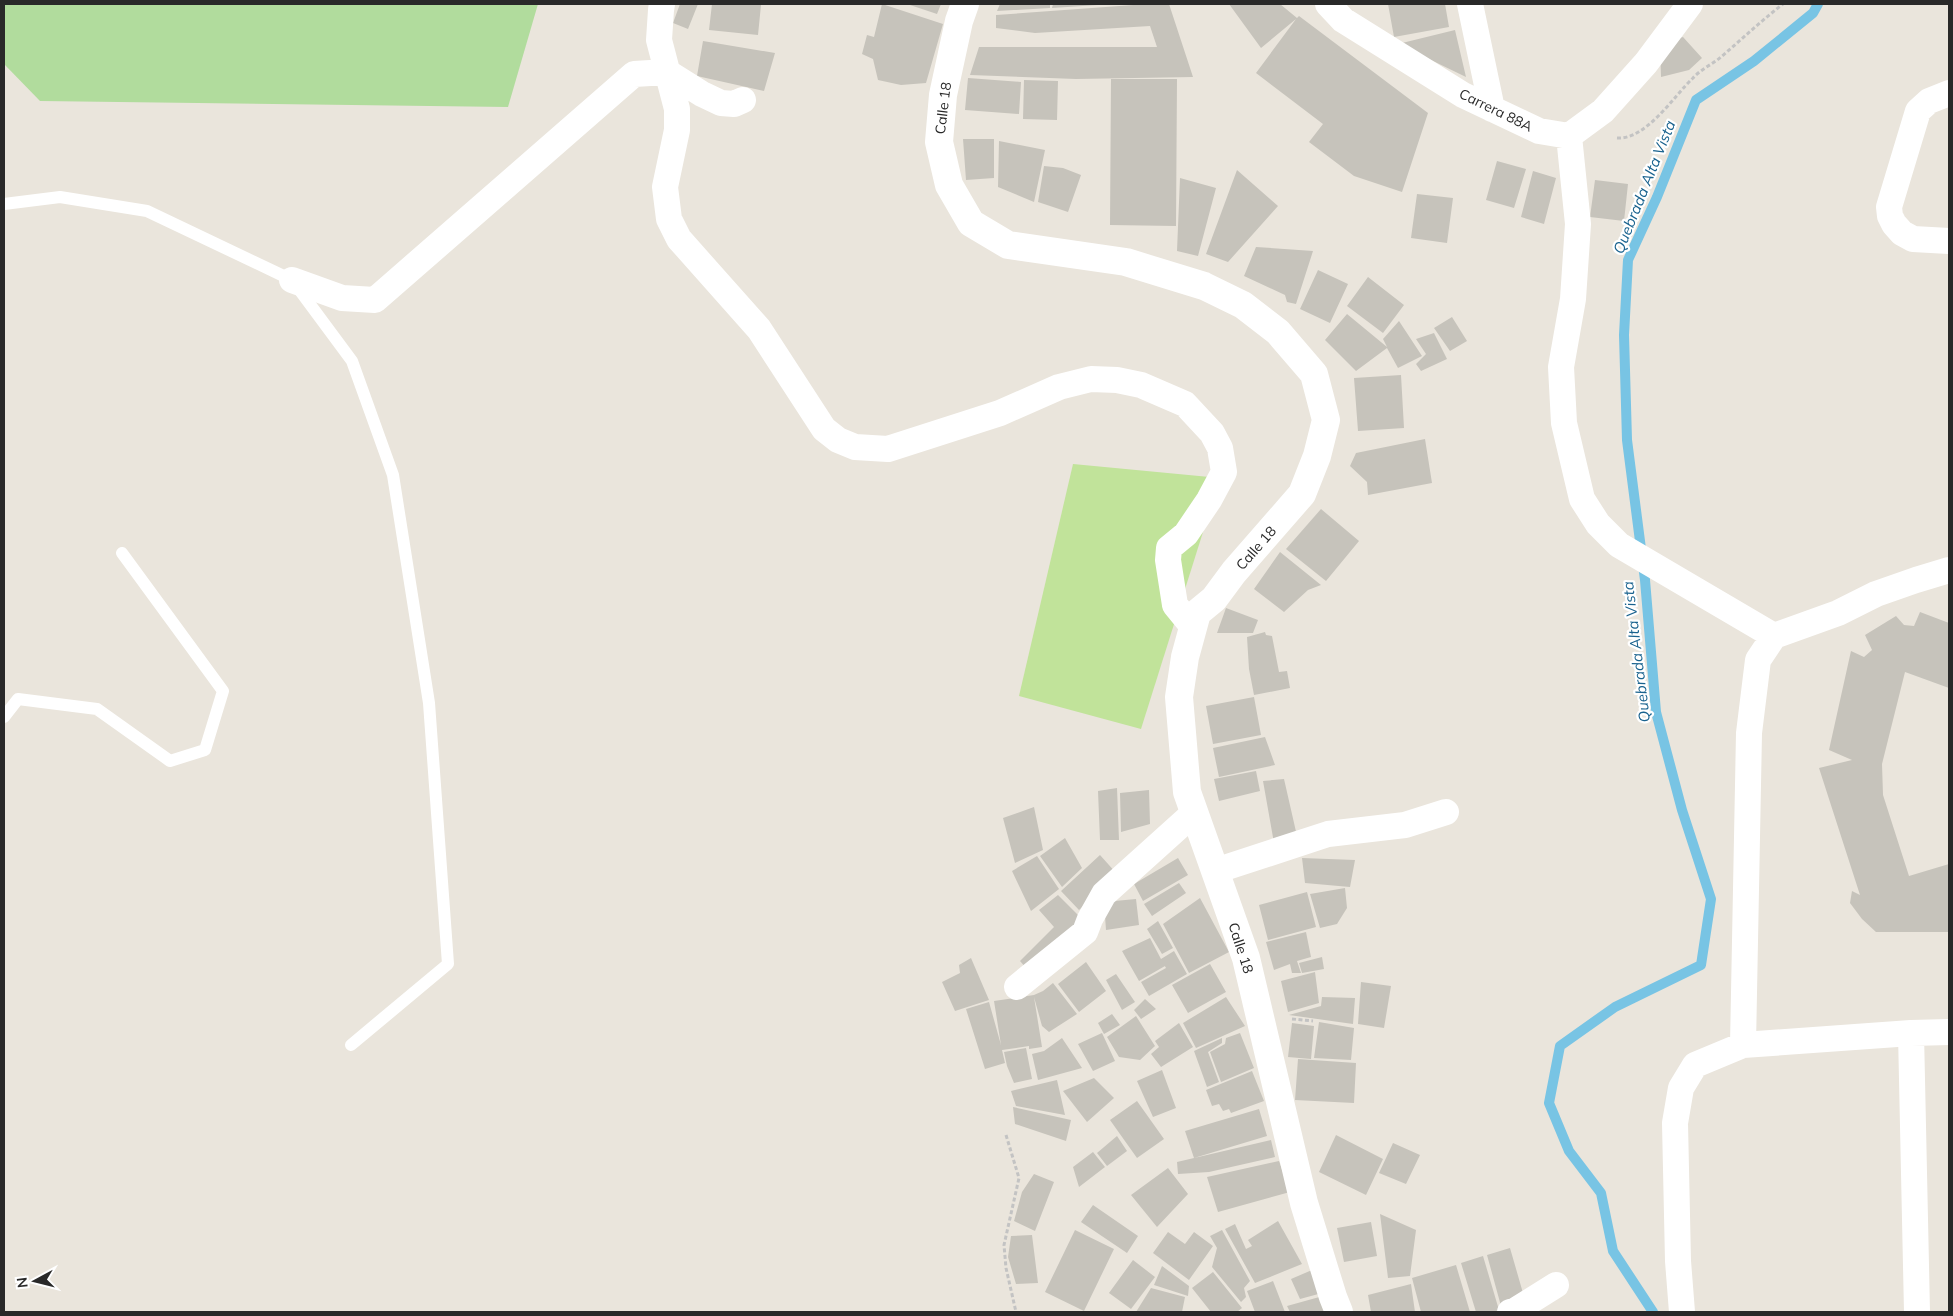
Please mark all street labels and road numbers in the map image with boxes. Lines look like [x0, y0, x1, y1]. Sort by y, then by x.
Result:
street label: Calle 18 [931, 81, 955, 135]
street label: Carrera 88A [1456, 84, 1536, 136]
street label: Calle 18 [1232, 522, 1280, 574]
street label: Calle 18 [1224, 920, 1258, 976]

